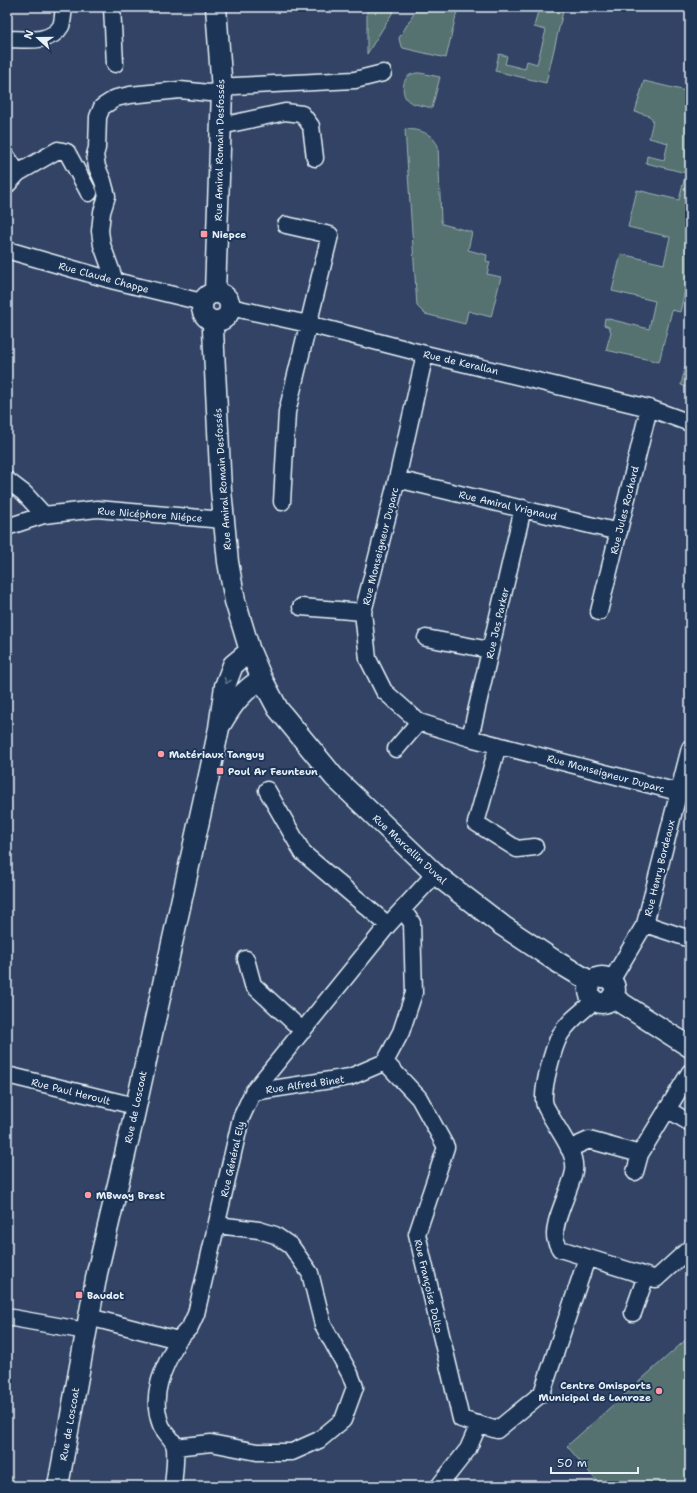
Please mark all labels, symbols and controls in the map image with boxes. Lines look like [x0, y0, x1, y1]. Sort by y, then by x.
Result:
north arrow [18, 18, 58, 58]
text: N [21, 28, 38, 41]
street label: Rue Amiral Romain Desfossés [212, 79, 227, 221]
place label: Niepce [212, 228, 246, 241]
marker: Niepce [199, 229, 209, 239]
street label: Rue Claude Chappe [57, 259, 151, 296]
street label: Rue de Kerallan [422, 348, 500, 377]
street label: Rue Amiral Romain Desfossés [211, 408, 234, 550]
street label: Rue Jules Rochard [607, 464, 642, 556]
street label: Rue Monseigneur Duparc [360, 486, 401, 606]
street label: Rue Amiral Vrignaud [458, 488, 559, 523]
street label: Rue Nicéphore Niépce [97, 504, 203, 525]
street label: Rue Jos Parker [483, 586, 512, 660]
one-way arrow [224, 677, 232, 684]
place label: Matériaux Tanguy [169, 748, 264, 761]
marker: Matériaux Tanguy [156, 749, 166, 759]
street label: Rue Monseigneur Duparc [546, 752, 666, 795]
place label: Poul Ar Feunteun [228, 765, 318, 778]
marker: Poul Ar Feunteun [215, 766, 225, 776]
street label: Rue Marcellin Duval [370, 812, 449, 887]
street label: Rue Henry Bordeaux [641, 819, 678, 918]
street label: Rue de Loscoat [121, 1070, 150, 1145]
street label: Rue Alfred Binet [265, 1073, 345, 1096]
street label: Rue Paul Heroult [30, 1075, 112, 1108]
street label: Rue Général Ely [217, 1120, 248, 1198]
place label: MBway Brest [96, 1189, 165, 1202]
marker: MBway Brest [83, 1190, 93, 1200]
street label: Rue Françoise Dolto [411, 1238, 446, 1334]
place label: Baudot [87, 1289, 124, 1302]
marker: Baudot [74, 1290, 84, 1300]
place label: Centre Omisports Municipal de Lanroze [539, 1379, 651, 1404]
street label: Rue de Loscoat [57, 1386, 82, 1462]
marker: Centre Omisports Municipal de Lanroze [654, 1386, 664, 1396]
scale bar [551, 1449, 638, 1475]
text: 50 m [557, 1455, 587, 1471]

